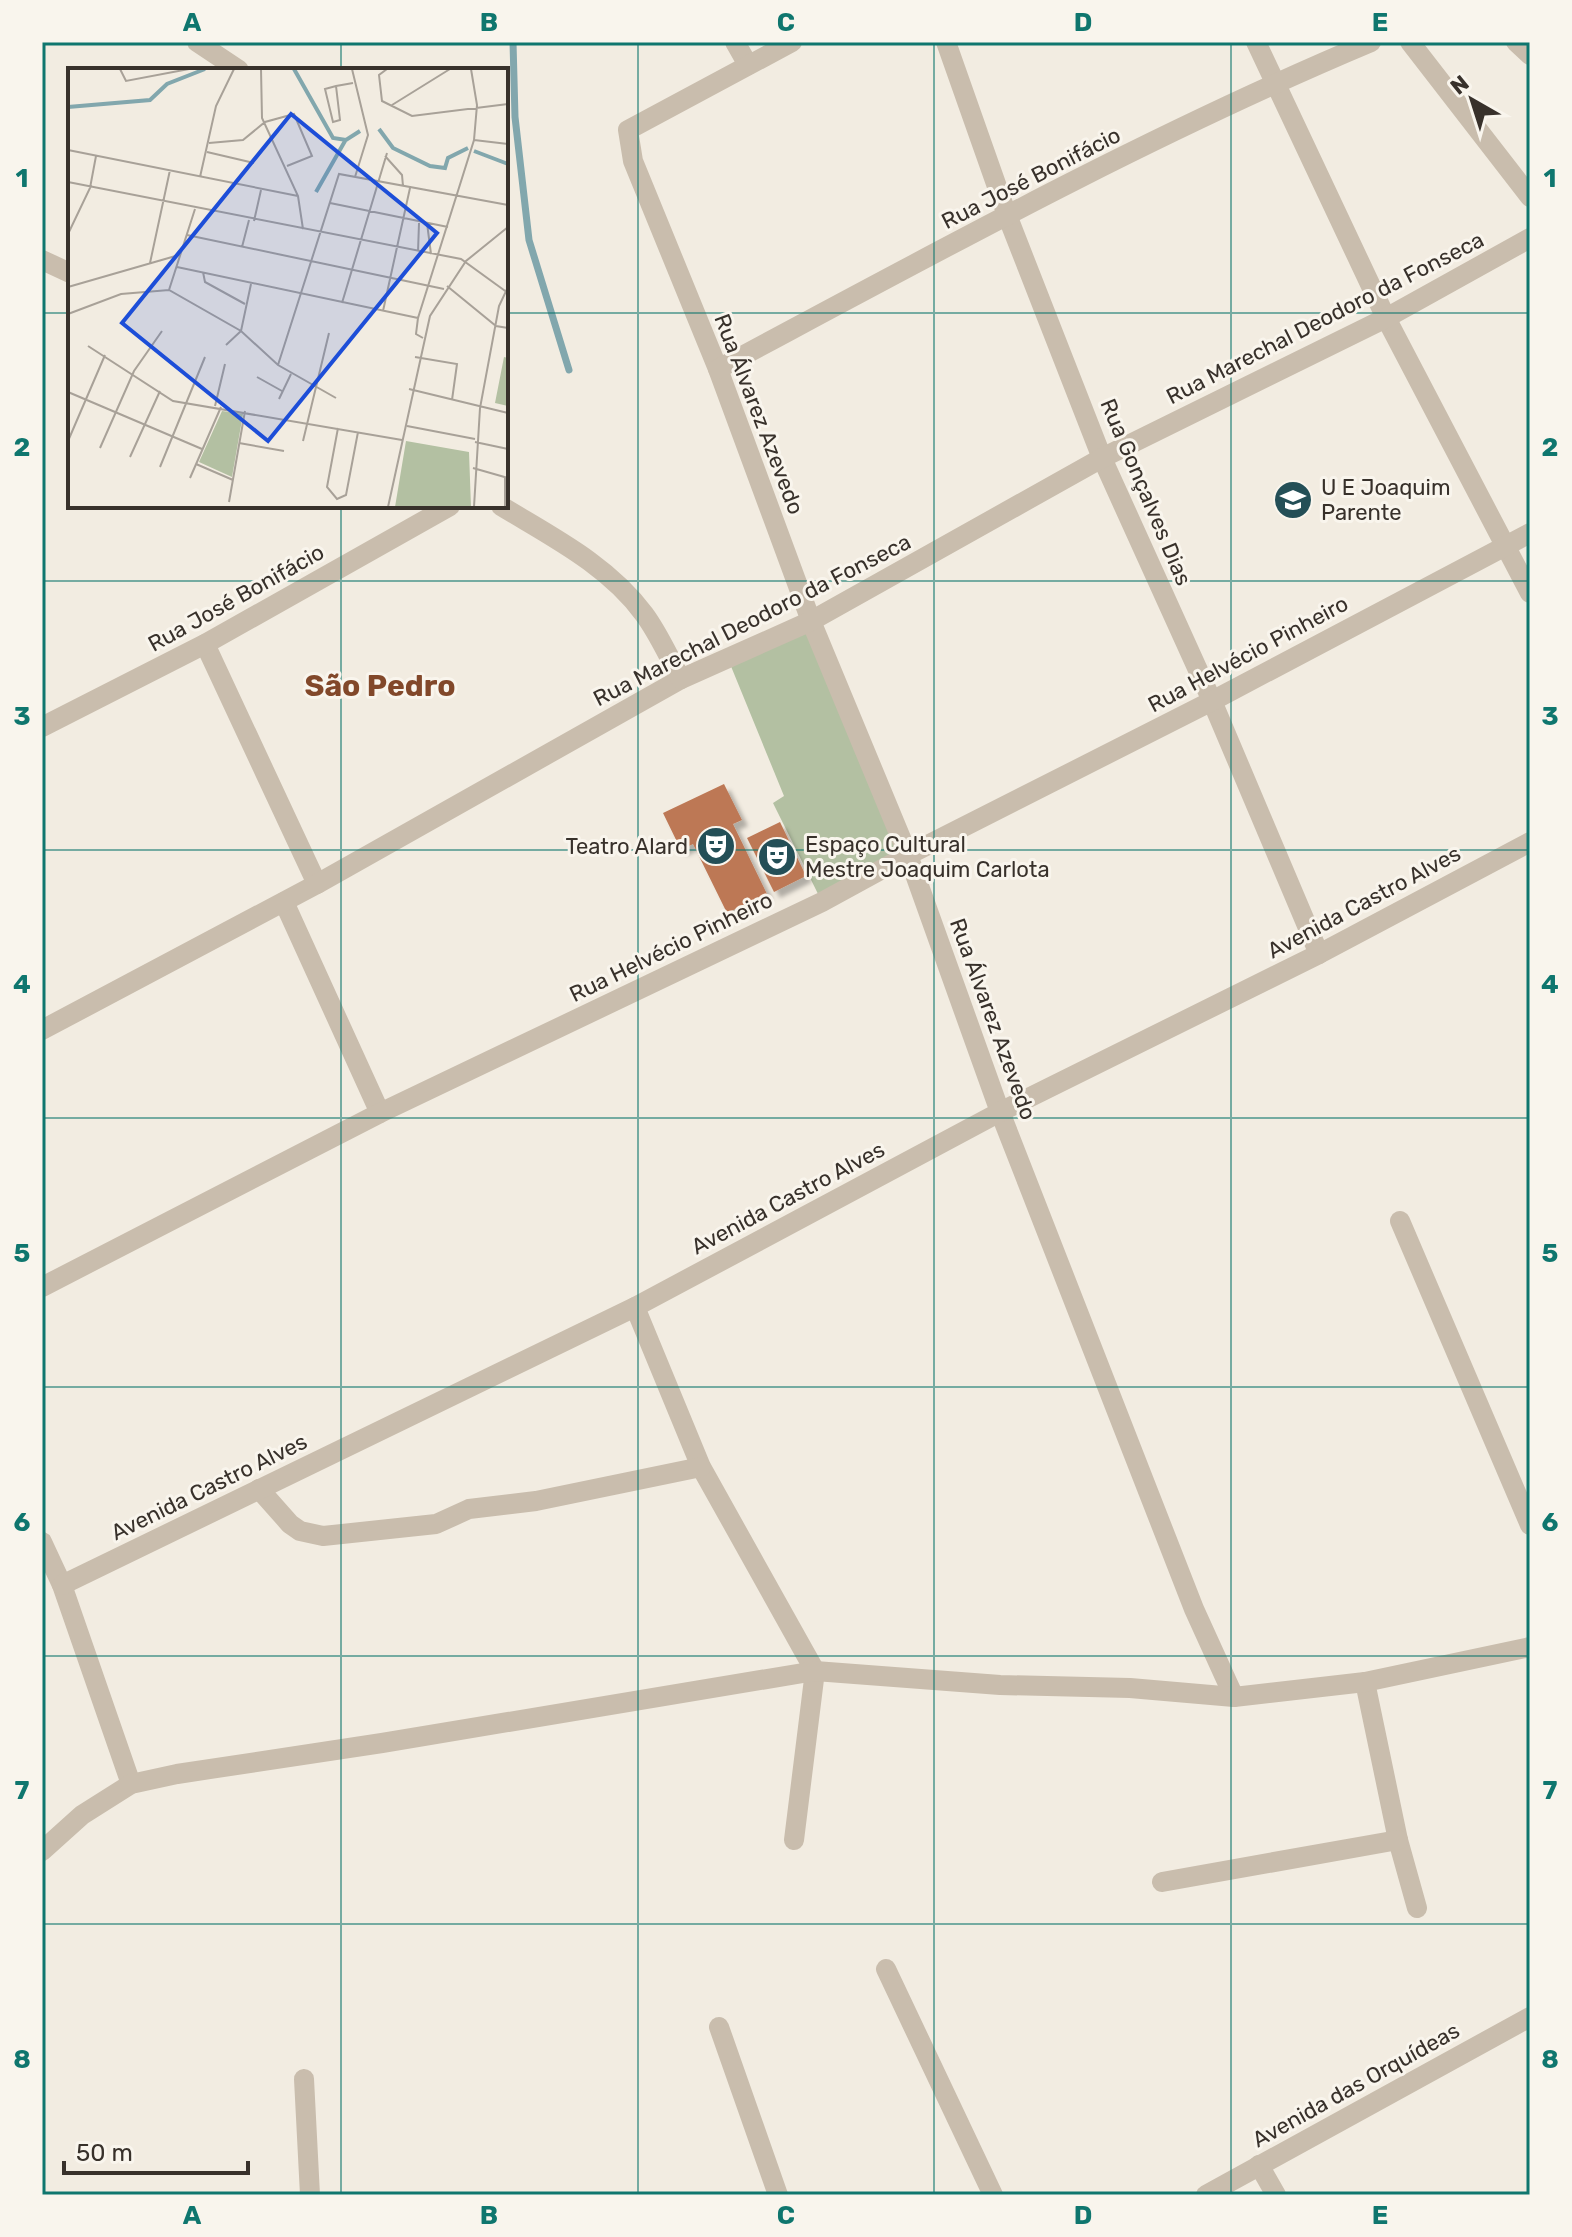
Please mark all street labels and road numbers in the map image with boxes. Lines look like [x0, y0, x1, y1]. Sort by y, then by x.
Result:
street label: Rua José Bonifácio [937, 121, 1125, 235]
street label: Rua Marechal Deodoro da Fonseca [1162, 226, 1488, 410]
street label: Rua Álvarez Azevedo [708, 310, 810, 518]
street label: Rua Gonçalves Dias [1094, 395, 1198, 589]
street label: Rua Marechal Deodoro da Fonseca [589, 528, 915, 712]
street label: Rua José Bonifácio [143, 538, 329, 658]
street label: Rua Helvécio Pinheiro [1143, 590, 1353, 718]
street label: Avenida Castro Alves [1263, 840, 1465, 964]
street label: Rua Helvécio Pinheiro [565, 886, 777, 1008]
street label: Rua Álvarez Azevedo [944, 915, 1042, 1123]
street label: Avenida Castro Alves [687, 1136, 889, 1260]
street label: Avenida Castro Alves [106, 1428, 312, 1546]
street label: Avenida das Orquídeas [1248, 2017, 1464, 2153]

